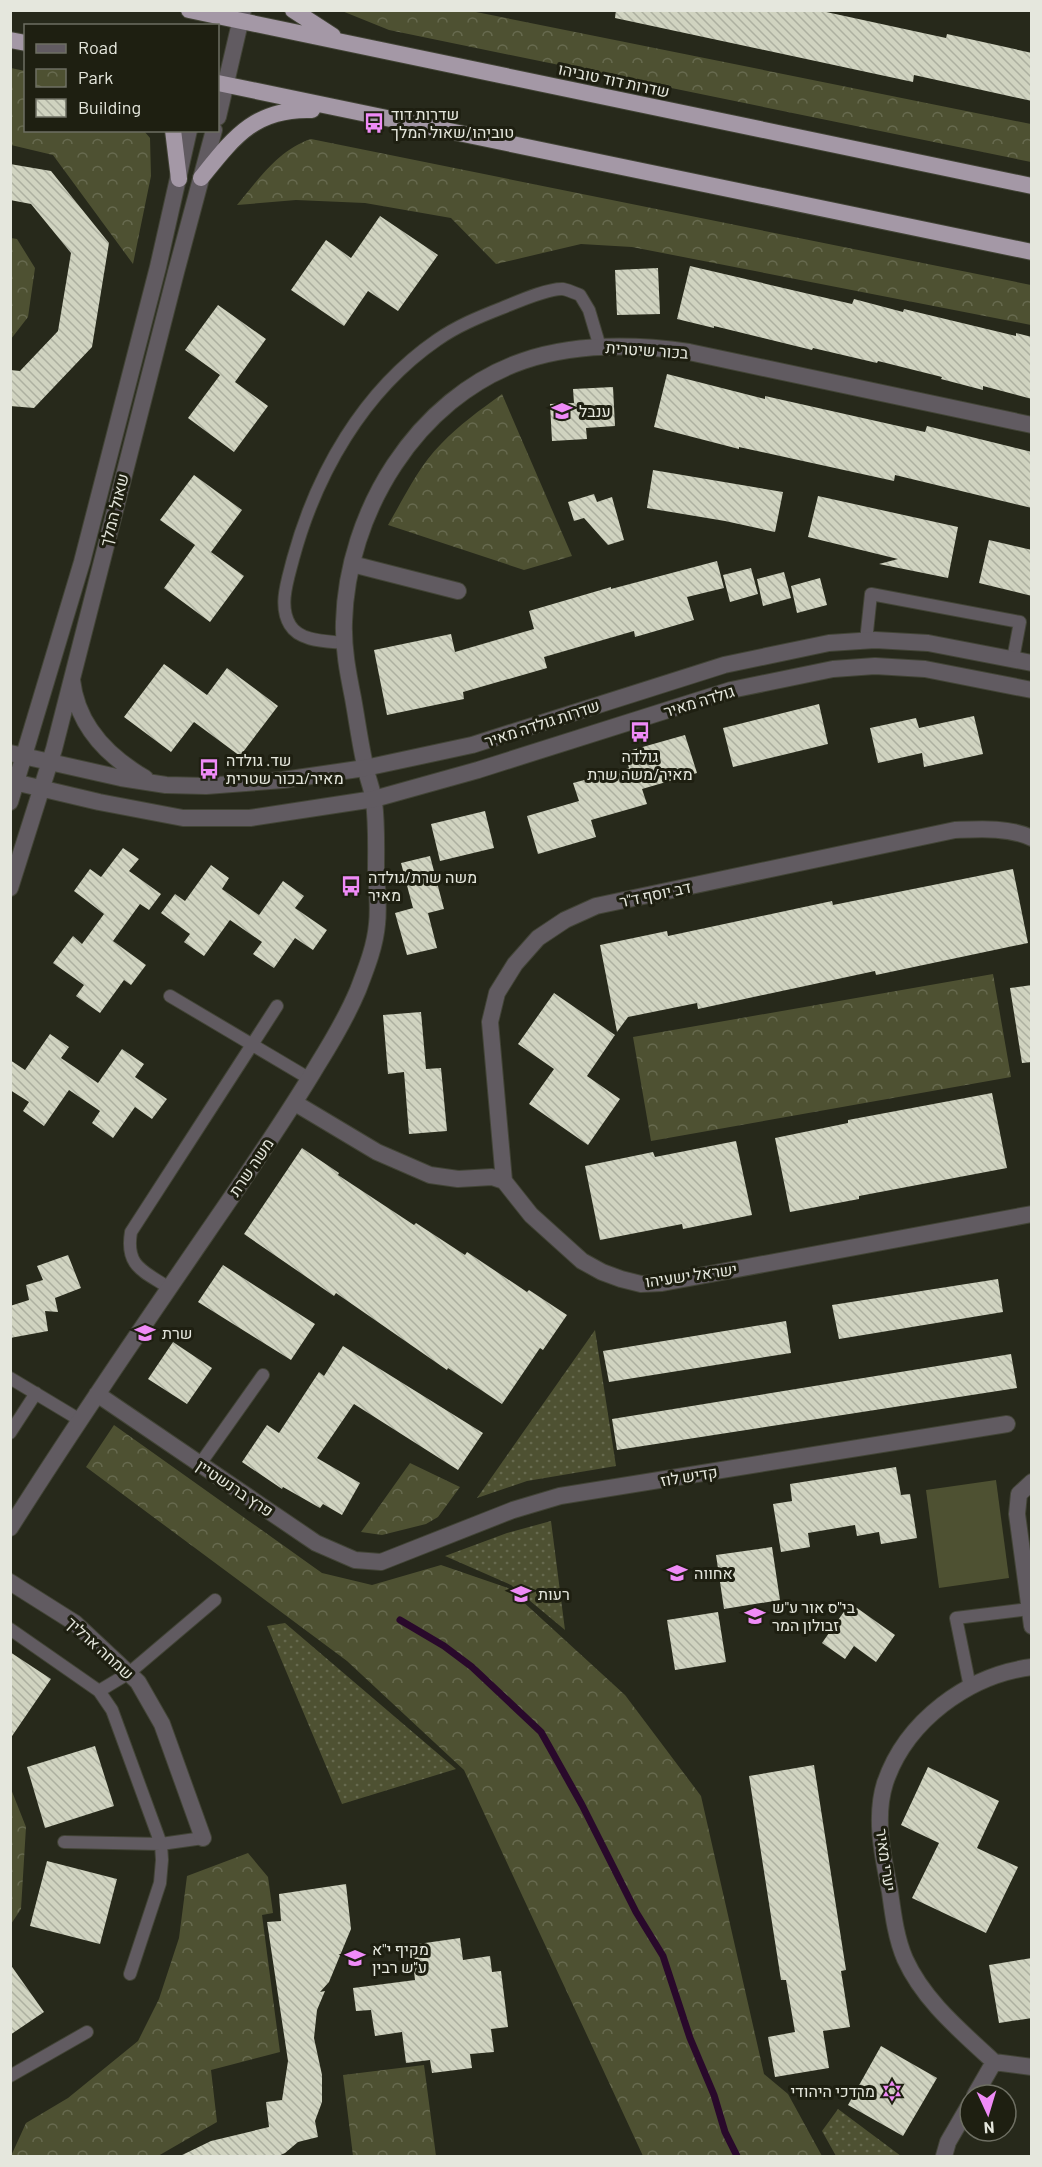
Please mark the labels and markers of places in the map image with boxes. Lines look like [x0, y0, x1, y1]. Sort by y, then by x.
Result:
place label: שדרות דוד טוביהו/שאול המלך [391, 104, 514, 141]
bus stop icon: שדרות דוד טוביהו/שאול המלך [362, 111, 386, 135]
school or university icon: ענבל [550, 399, 574, 423]
place label: ענבל [579, 401, 611, 420]
bus stop icon: גולדה מאיר/משה שרת [628, 720, 652, 744]
place label: גולדה מאיר/משה שרת [587, 746, 693, 783]
place label: שד. גולדה מאיר/בכור שטרית [226, 750, 344, 787]
bus stop icon: שד. גולדה מאיר/בכור שטרית [197, 757, 221, 781]
place label: משה שרת/גולדה מאיר [368, 867, 477, 904]
bus stop icon: משה שרת/גולדה מאיר [339, 874, 363, 898]
school or university icon: שרת [133, 1321, 157, 1345]
place label: שרת [162, 1323, 193, 1342]
school or university icon: אחווה [665, 1561, 689, 1585]
place label: אחווה [694, 1563, 733, 1582]
school or university icon: רעות [509, 1582, 533, 1606]
place label: רעות [538, 1584, 570, 1603]
place label: בי"ס אור ע"ש זבולון המר [772, 1597, 856, 1634]
school or university icon: בי"ס אור ע"ש זבולון המר [743, 1604, 767, 1628]
place label: מקיף י"א ע"ש רבין [372, 1939, 429, 1976]
school or university icon: מקיף י"א ע"ש רבין [343, 1946, 367, 1970]
synagogue icon: מרדכי היהודי [880, 2079, 904, 2103]
place label: מרדכי היהודי [791, 2081, 875, 2100]

